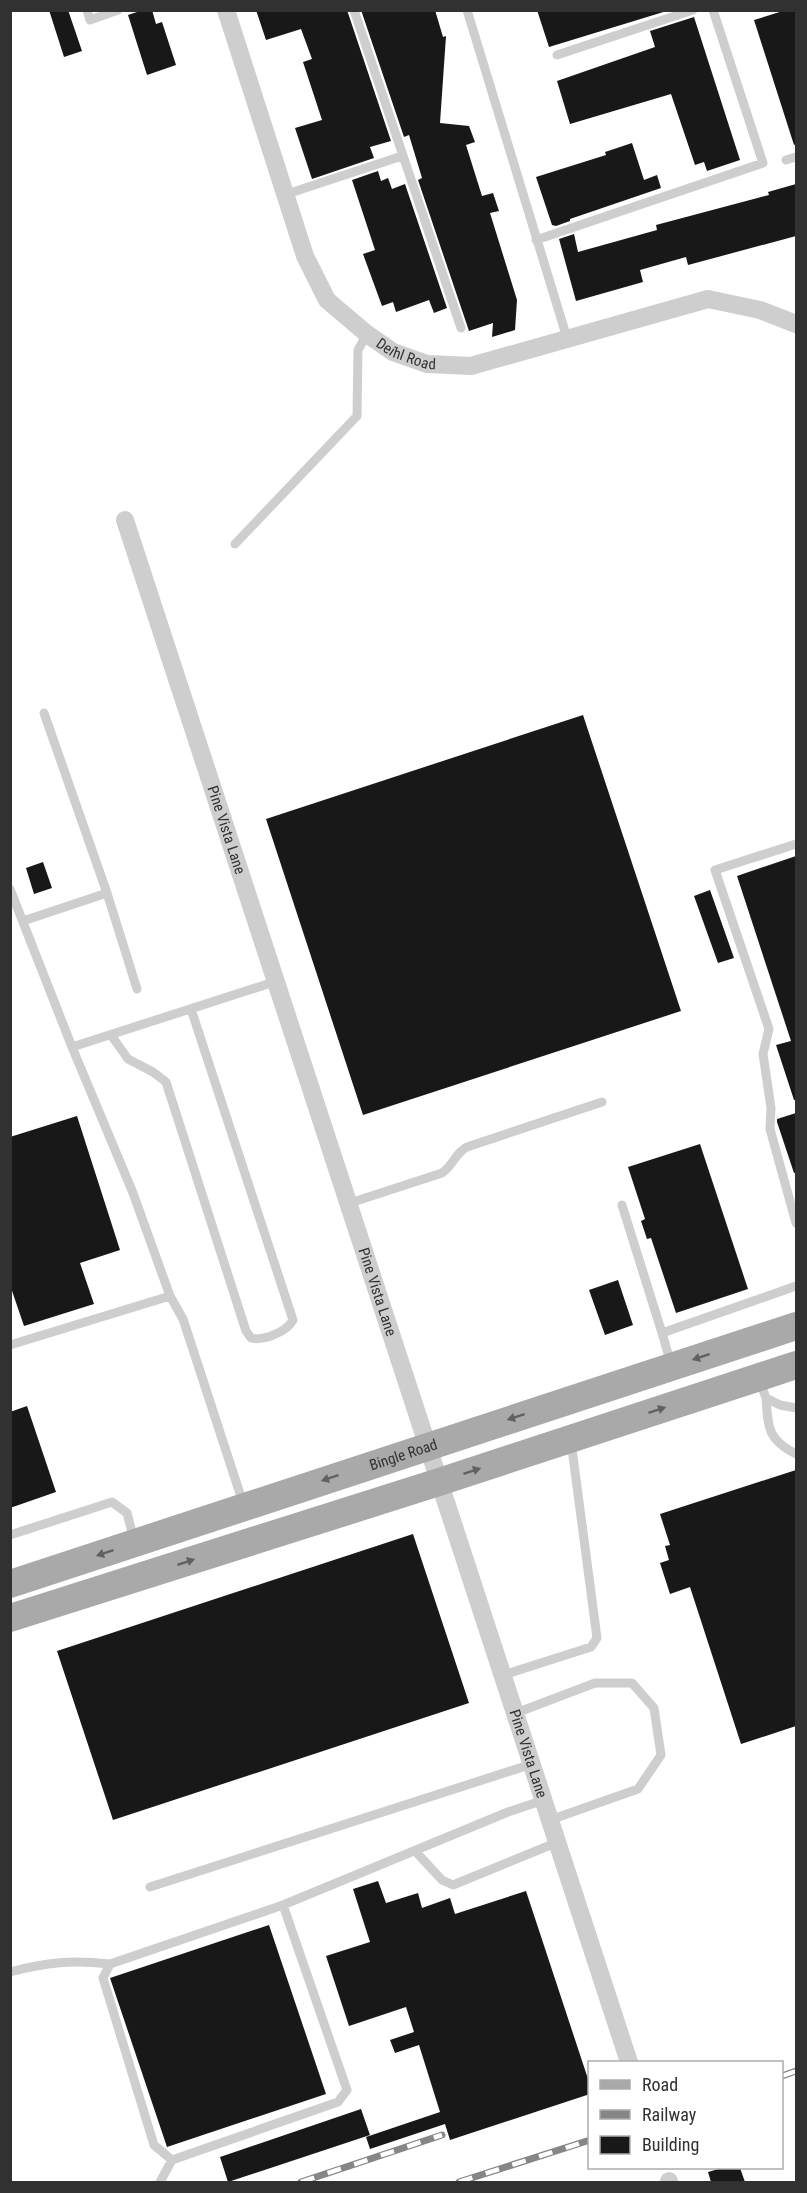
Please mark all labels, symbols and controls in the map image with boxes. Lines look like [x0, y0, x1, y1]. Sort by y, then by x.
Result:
street label: Deihl Road [373, 334, 436, 373]
street label: Pine Vista Lane [203, 783, 249, 876]
street label: Pine Vista Lane [354, 1245, 400, 1338]
one-way arrow [692, 1352, 710, 1362]
one-way arrow [648, 1405, 666, 1414]
one-way arrow [507, 1413, 525, 1423]
street label: Bingle Road [367, 1435, 440, 1474]
one-way arrow [463, 1466, 481, 1475]
one-way arrow [321, 1474, 339, 1484]
one-way arrow [96, 1549, 114, 1558]
one-way arrow [177, 1557, 195, 1566]
street label: Pine Vista Lane [505, 1707, 551, 1800]
legend [588, 2061, 783, 2169]
text: Road [642, 2074, 678, 2095]
text: Railway [642, 2104, 697, 2125]
text: Building [642, 2134, 699, 2155]

